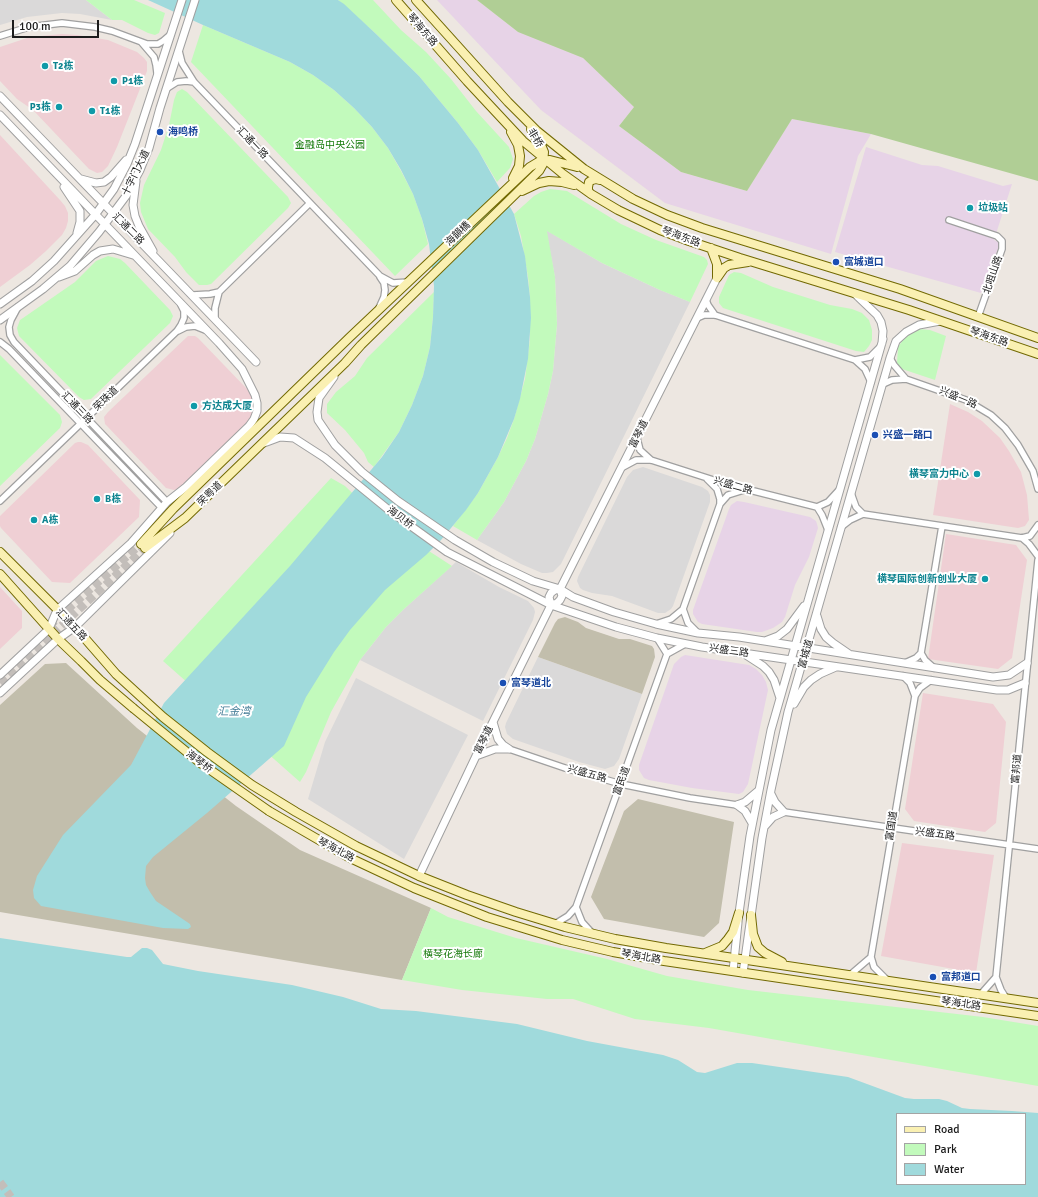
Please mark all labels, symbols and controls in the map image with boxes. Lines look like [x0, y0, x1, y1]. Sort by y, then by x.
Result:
street label: 琴海东路 [404, 11, 440, 49]
scale bar [14, 12, 101, 38]
text: 100 m [19, 19, 51, 34]
place label: T2栋 [53, 60, 73, 72]
marker: T2栋 [40, 61, 50, 71]
place label: P1栋 [122, 75, 143, 87]
marker: P1栋 [109, 76, 119, 86]
place label: P3栋 [30, 101, 51, 113]
marker: P3栋 [54, 102, 64, 112]
place label: T1栋 [100, 105, 120, 117]
marker: T1栋 [87, 106, 97, 116]
street label: 汇通一路 [234, 124, 270, 162]
place label: 海鸣桥 [168, 126, 198, 138]
street label: 非桥 [525, 126, 545, 150]
marker: 海鸣桥 [155, 127, 165, 137]
park label: 金融岛中央公园 [295, 139, 365, 151]
street label: 十字门大道 [120, 148, 152, 198]
place label: 垃圾站 [978, 202, 1008, 214]
marker: 垃圾站 [965, 203, 975, 213]
street label: 汇通二路 [110, 211, 146, 247]
street label: 海韻橋 [443, 219, 473, 249]
street label: 琴海东路 [660, 225, 702, 249]
street label: 北咀山路 [981, 254, 1005, 296]
place label: 富城道口 [844, 256, 884, 268]
marker: 富城道口 [831, 257, 841, 267]
street label: 琴海东路 [968, 325, 1010, 349]
street label: 荣珠道 [91, 384, 121, 414]
street label: 兴盛一路 [937, 385, 979, 411]
street label: 汇通三路 [59, 389, 95, 427]
place label: 方达成大厦 [202, 400, 252, 412]
marker: 方达成大厦 [189, 401, 199, 411]
street label: 富琴道 [627, 418, 651, 450]
place label: 兴盛一路口 [883, 429, 933, 441]
marker: 兴盛一路口 [870, 430, 880, 440]
place label: 橫琴富力中心 [909, 468, 969, 480]
marker: 橫琴富力中心 [972, 469, 982, 479]
street label: 兴盛二路 [712, 475, 754, 497]
street label: 荣粤道 [195, 479, 225, 509]
place label: B栋 [105, 493, 121, 505]
marker: B栋 [92, 494, 102, 504]
street label: 海贝桥 [384, 504, 416, 532]
place label: A栋 [42, 514, 58, 526]
marker: A栋 [29, 515, 39, 525]
place label: 横琴国际创新创业大厦 [877, 573, 977, 585]
marker: 横琴国际创新创业大厦 [980, 574, 990, 584]
street label: 汇通五路 [53, 606, 89, 644]
street label: 富城道 [796, 638, 816, 670]
street label: 兴盛三路 [708, 642, 750, 660]
place label: 富琴道北 [511, 677, 551, 689]
marker: 富琴道北 [498, 678, 508, 688]
water label: 汇金湾 [218, 705, 250, 719]
street label: 富琴道 [472, 724, 496, 756]
street label: 海琴桥 [183, 748, 215, 776]
street label: 富邦道 [1010, 754, 1024, 784]
street label: 兴盛五路 [566, 763, 608, 785]
street label: 富民道 [611, 765, 633, 797]
street label: 富国道 [884, 810, 900, 842]
street label: 兴盛五路 [914, 825, 956, 843]
street label: 琴海北路 [316, 835, 356, 865]
park label: 横琴花海长廊 [423, 948, 483, 960]
street label: 琴海北路 [620, 948, 662, 966]
place label: 富邦道口 [941, 971, 981, 983]
marker: 富邦道口 [928, 972, 938, 982]
street label: 琴海北路 [940, 995, 982, 1013]
legend [896, 1113, 1026, 1185]
text: Road [934, 1122, 960, 1137]
text: Park [934, 1142, 957, 1157]
text: Water [934, 1162, 964, 1177]

